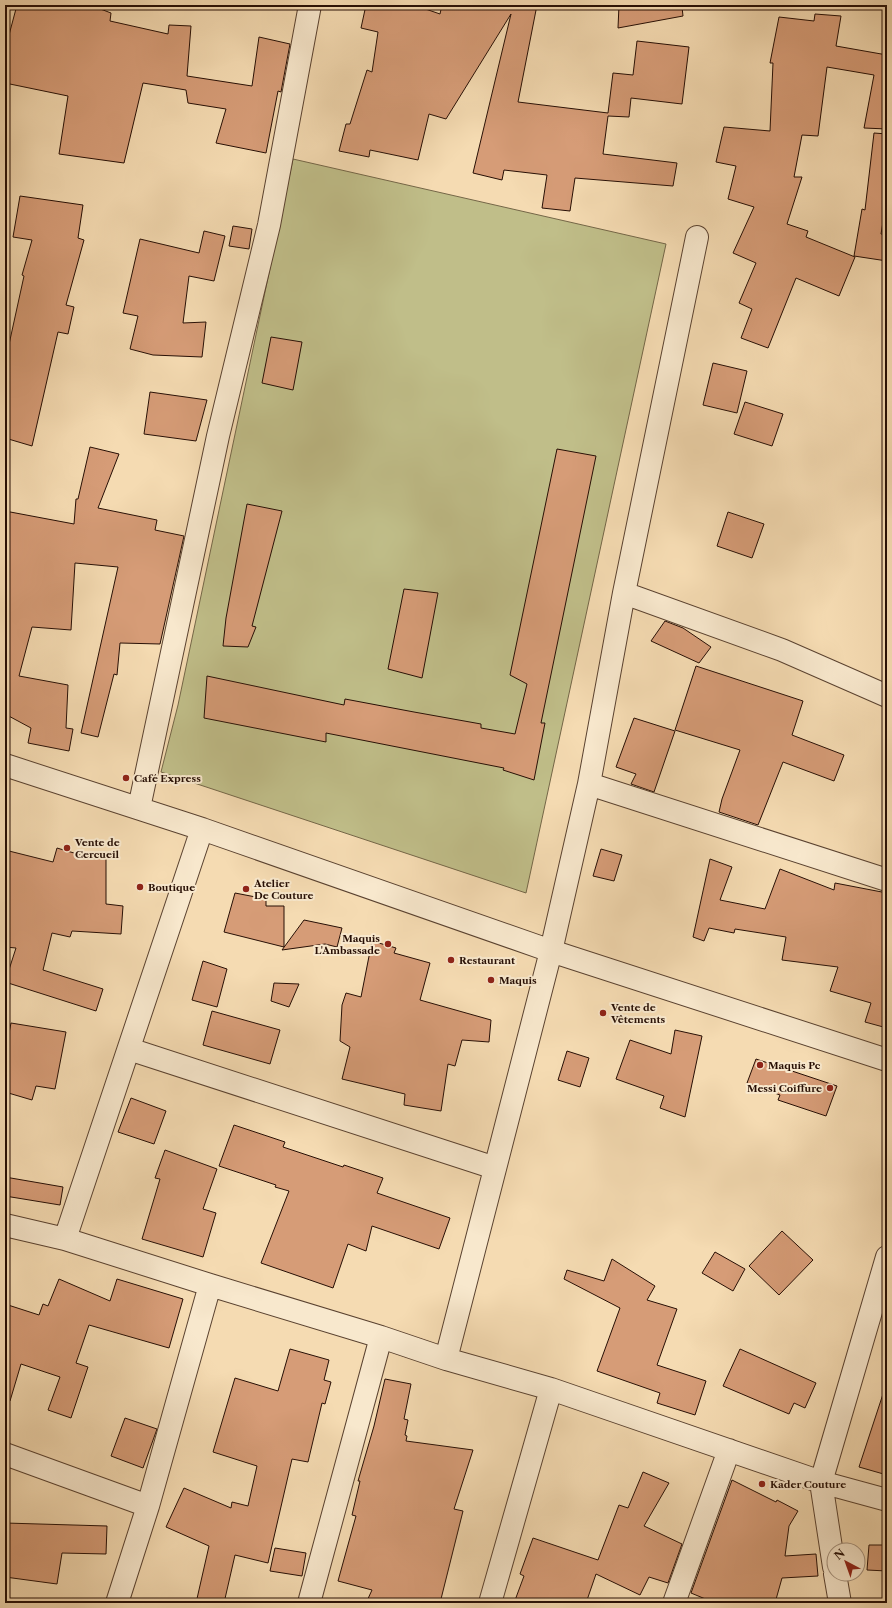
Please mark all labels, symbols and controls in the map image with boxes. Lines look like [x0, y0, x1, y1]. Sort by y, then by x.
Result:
place label: Café Express [134, 772, 201, 785]
marker: Café Express [121, 773, 131, 783]
place label: Vente de Cercueil [74, 836, 120, 861]
marker: Vente de Cercueil [62, 843, 72, 853]
place label: Atelier De Couture [253, 877, 314, 902]
place label: Boutique [148, 881, 195, 894]
marker: Boutique [135, 882, 145, 892]
marker: Atelier De Couture [241, 884, 251, 894]
place label: Maquis L'Ambassade [315, 932, 380, 957]
marker: Maquis L'Ambassade [383, 939, 393, 949]
place label: Restaurant [459, 954, 515, 967]
marker: Restaurant [446, 955, 456, 965]
place label: Maquis [499, 974, 537, 987]
marker: Maquis [486, 975, 496, 985]
place label: Vente de Vêtements [610, 1001, 666, 1026]
marker: Vente de Vêtements [598, 1008, 608, 1018]
place label: Maquis Pc [768, 1059, 821, 1072]
marker: Maquis Pc [755, 1060, 765, 1070]
place label: Messi Coiffure [747, 1082, 822, 1095]
marker: Messi Coiffure [825, 1083, 835, 1093]
place label: Kader Couture [770, 1478, 846, 1491]
marker: Kader Couture [757, 1479, 767, 1489]
north arrow [826, 1542, 866, 1582]
text: N [831, 1546, 848, 1563]

